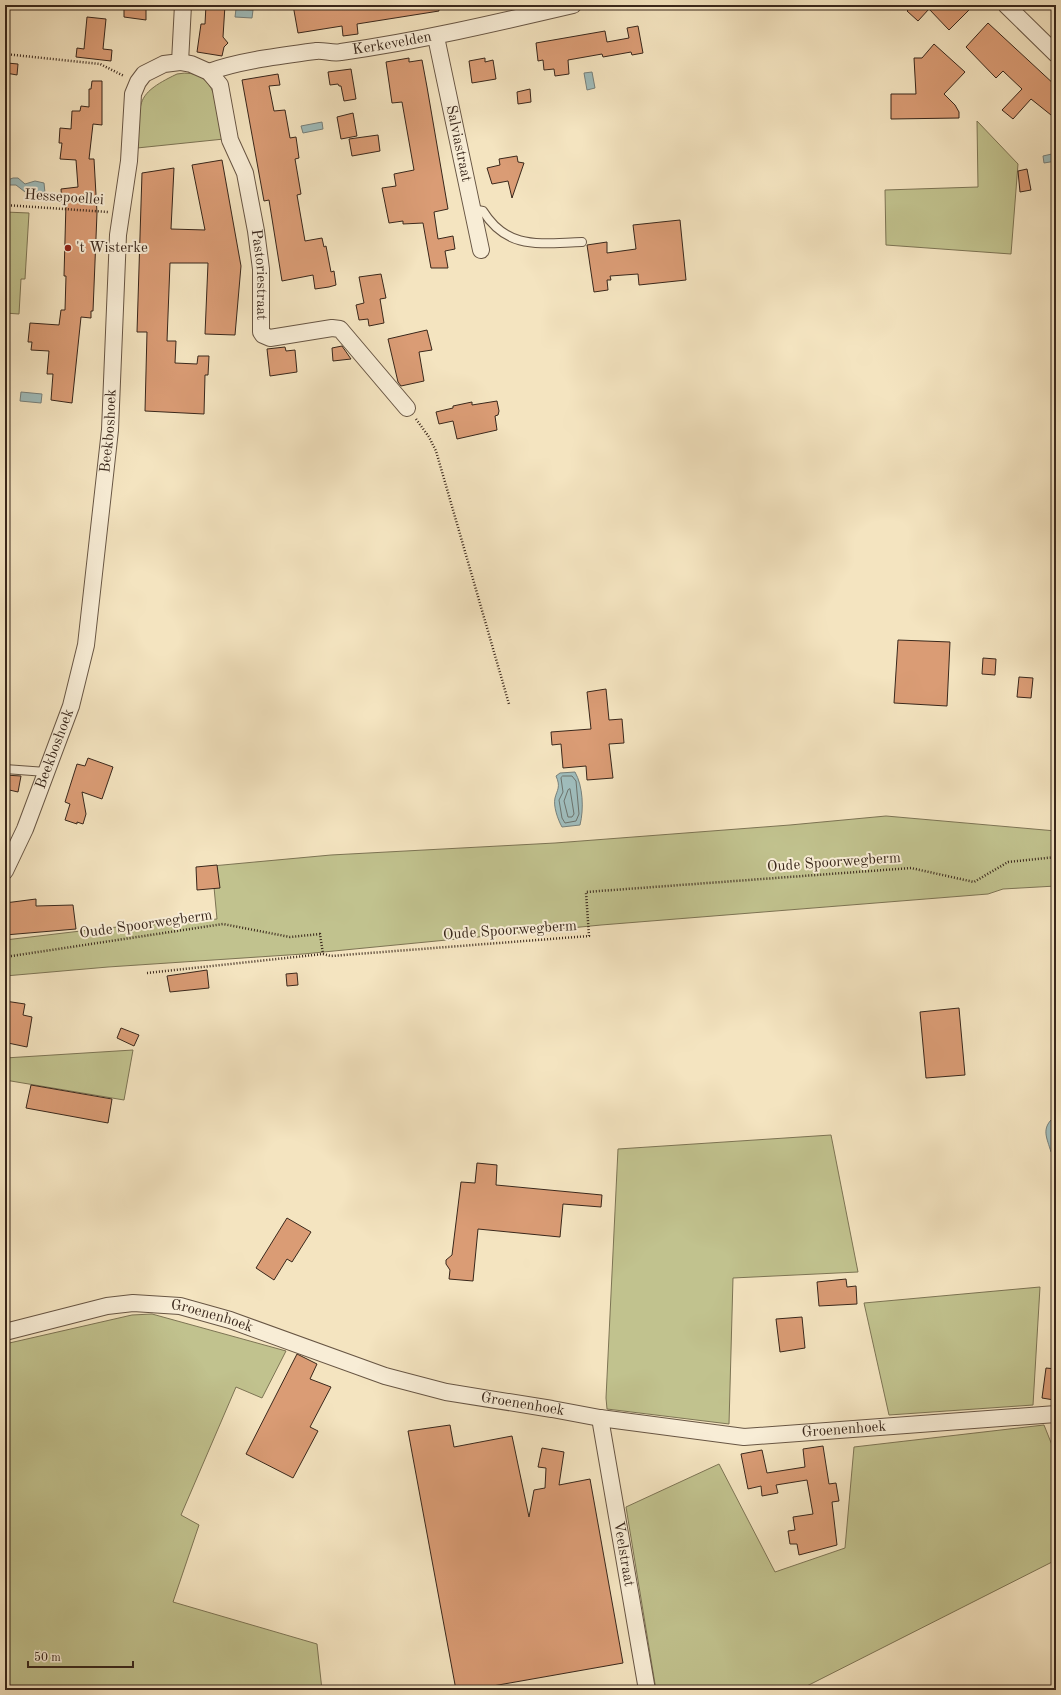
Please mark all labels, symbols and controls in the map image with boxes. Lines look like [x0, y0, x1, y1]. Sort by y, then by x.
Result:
street label: Kerkevelden [351, 29, 433, 58]
street label: Salviastraat [443, 104, 474, 183]
street label: Hessepoellei [24, 188, 104, 208]
street label: Pastoriestraat [248, 228, 269, 320]
place label: 't Wisterke [76, 241, 148, 256]
marker: 't Wisterke [63, 243, 73, 253]
street label: Beekboshoek [98, 389, 119, 474]
street label: Beekboshoek [33, 707, 77, 791]
street label: Oude Spoorwegberm [767, 851, 901, 875]
street label: Oude Spoorwegberm [79, 908, 214, 942]
street label: Oude Spoorwegberm [443, 919, 577, 943]
street label: Groenenhoek [171, 1298, 255, 1335]
street label: Groenenhoek [480, 1390, 566, 1419]
street label: Groenenhoek [801, 1419, 887, 1440]
street label: Veelstraat [610, 1520, 637, 1588]
scale bar [28, 1643, 133, 1669]
text: 50 m [34, 1651, 61, 1664]

